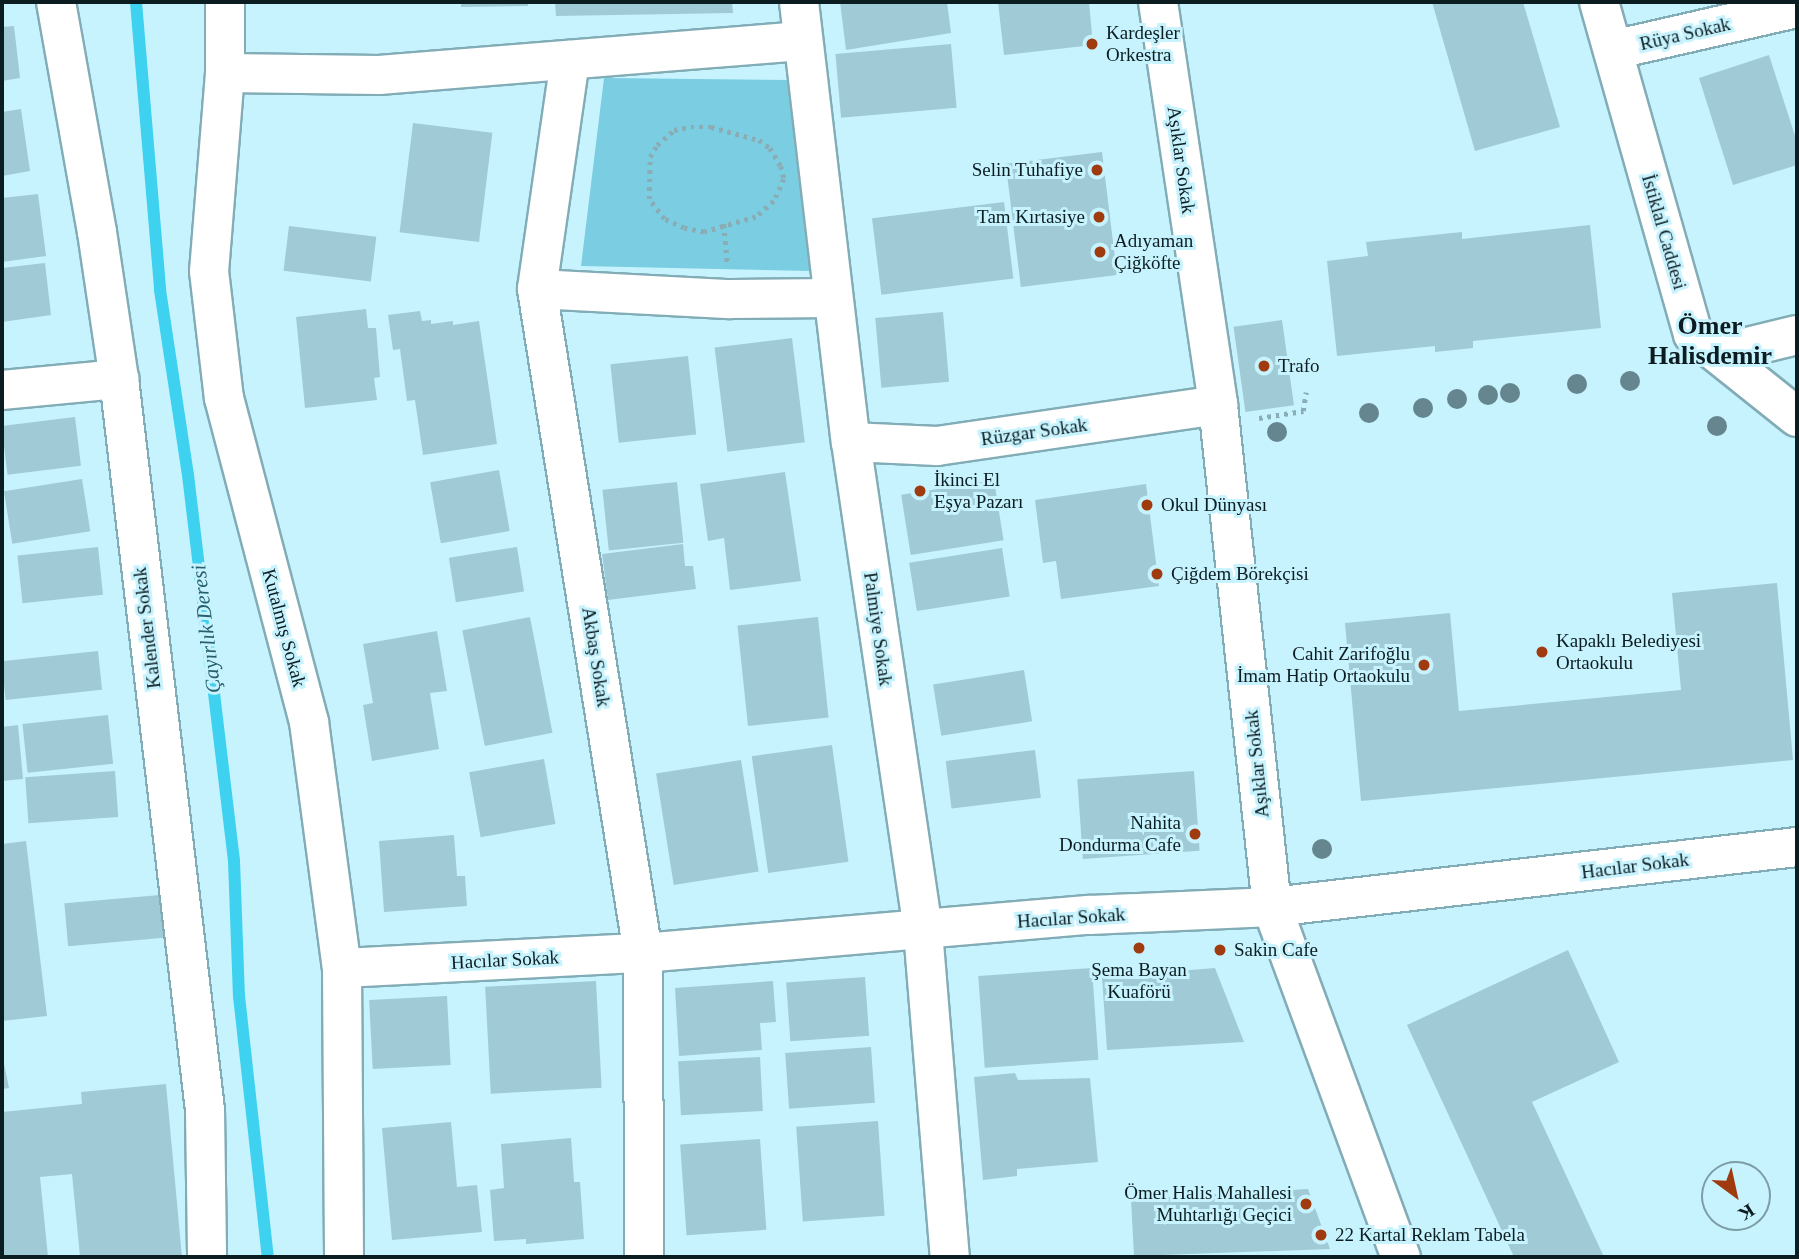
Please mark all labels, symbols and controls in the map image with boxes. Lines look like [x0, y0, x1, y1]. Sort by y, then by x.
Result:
street label: Rüya Sokak [1637, 13, 1733, 55]
place label: Kardeşler Orkestra [1106, 22, 1180, 66]
marker: Kardeşler Orkestra [1084, 36, 1100, 52]
street label: Aşıklar Sokak [1162, 105, 1200, 215]
place label: Selin Tuhafiye [971, 159, 1083, 181]
marker: Selin Tuhafiye [1089, 162, 1105, 178]
street label: İstiklal Caddesi [1637, 172, 1691, 292]
place label: Tam Kırtasiye [977, 206, 1085, 228]
marker: Tam Kırtasiye [1091, 209, 1107, 225]
place label: Adıyaman Çiğköfte [1114, 230, 1193, 274]
marker: Adıyaman Çiğköfte [1092, 244, 1108, 260]
district label: Ömer Halisdemir [1648, 310, 1772, 372]
place label: Trafo [1278, 355, 1320, 377]
marker: Trafo [1256, 358, 1272, 374]
street label: Rüzgar Sokak [979, 413, 1089, 451]
place label: İkinci El Eşya Pazarı [934, 469, 1023, 513]
marker: İkinci El Eşya Pazarı [912, 483, 928, 499]
place label: Okul Dünyası [1161, 494, 1267, 516]
marker: Okul Dünyası [1139, 497, 1155, 513]
water label: Çayırlık Deresi [186, 563, 226, 695]
place label: Çiğdem Börekçisi [1171, 563, 1309, 585]
street label: Kalender Sokak [128, 566, 166, 690]
street label: Kutalmış Sokak [257, 566, 311, 690]
marker: Çiğdem Börekçisi [1149, 566, 1165, 582]
street label: Palmiye Sokak [859, 571, 897, 687]
street label: Akbaş Sokak [577, 605, 615, 709]
place label: Kapaklı Belediyesi Ortaokulu [1556, 630, 1701, 674]
place label: Cahit Zarifoğlu İmam Hatip Ortaokulu [1237, 643, 1410, 687]
marker: Kapaklı Belediyesi Ortaokulu [1534, 644, 1550, 660]
marker: Cahit Zarifoğlu İmam Hatip Ortaokulu [1416, 657, 1432, 673]
street label: Aşıklar Sokak [1240, 709, 1274, 819]
place label: Nahita Dondurma Cafe [1059, 812, 1181, 856]
marker: Nahita Dondurma Cafe [1187, 826, 1203, 842]
street label: Hacılar Sokak [1580, 848, 1690, 884]
street label: Hacılar Sokak [1016, 903, 1126, 933]
place label: Sakin Cafe [1234, 939, 1318, 961]
marker: Şema Bayan Kuaförü [1131, 940, 1147, 956]
marker: Sakin Cafe [1212, 942, 1228, 958]
street label: Hacılar Sokak [450, 946, 560, 974]
place label: Şema Bayan Kuaförü [1091, 959, 1187, 1003]
north arrow [1701, 1161, 1771, 1231]
place label: Ömer Halis Mahallesi Muhtarlığı Geçici [1124, 1182, 1292, 1226]
marker: Ömer Halis Mahallesi Muhtarlığı Geçici [1298, 1196, 1314, 1212]
text: K [1735, 1200, 1759, 1225]
place label: 22 Kartal Reklam Tabela [1335, 1224, 1525, 1246]
marker: 22 Kartal Reklam Tabela [1313, 1227, 1329, 1243]

